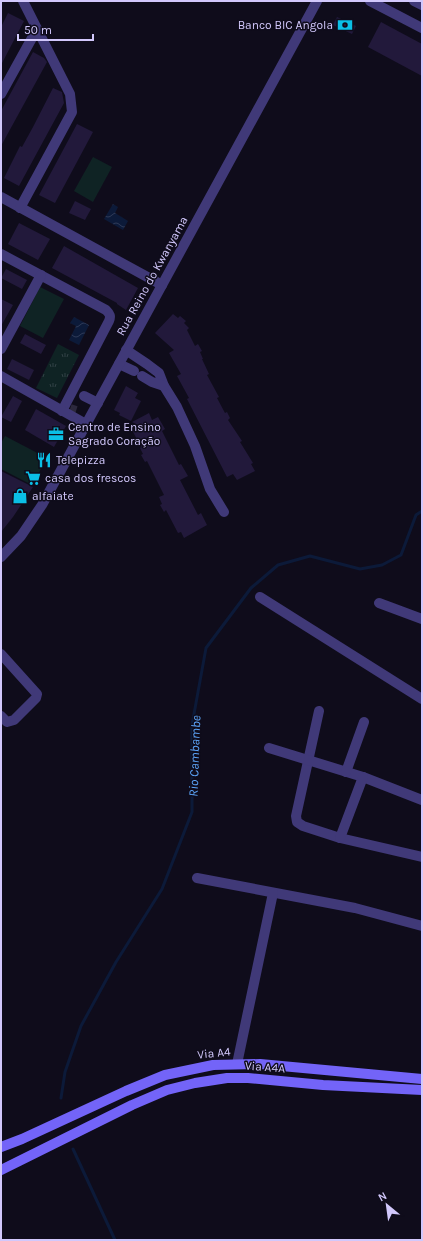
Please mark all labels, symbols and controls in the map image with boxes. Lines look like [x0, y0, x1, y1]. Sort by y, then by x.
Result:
scale bar [18, 16, 93, 42]
bank icon: Banco BIC Angola [336, 16, 354, 34]
place label: Banco BIC Angola [238, 18, 333, 32]
text: 50 m [24, 23, 52, 37]
street label: Rua Reino do Kwanyama [113, 214, 191, 338]
place label: Centro de Ensino Sagrado Coração [68, 420, 161, 448]
office icon: Centro de Ensino Sagrado Coração [47, 425, 65, 443]
restaurant icon: Telepizza [35, 451, 53, 469]
place label: Telepizza [56, 453, 105, 467]
supermarket icon: casa dos frescos [24, 469, 42, 487]
place label: casa dos frescos [45, 471, 136, 485]
shop icon: alfaiate [11, 487, 29, 505]
place label: alfaiate [32, 489, 74, 503]
water label: Rio Cambambe [186, 715, 203, 797]
street label: Via A4 [197, 1044, 232, 1062]
street label: Via A4A [244, 1059, 286, 1075]
north arrow [367, 1185, 407, 1225]
text: N [376, 1189, 389, 1204]

